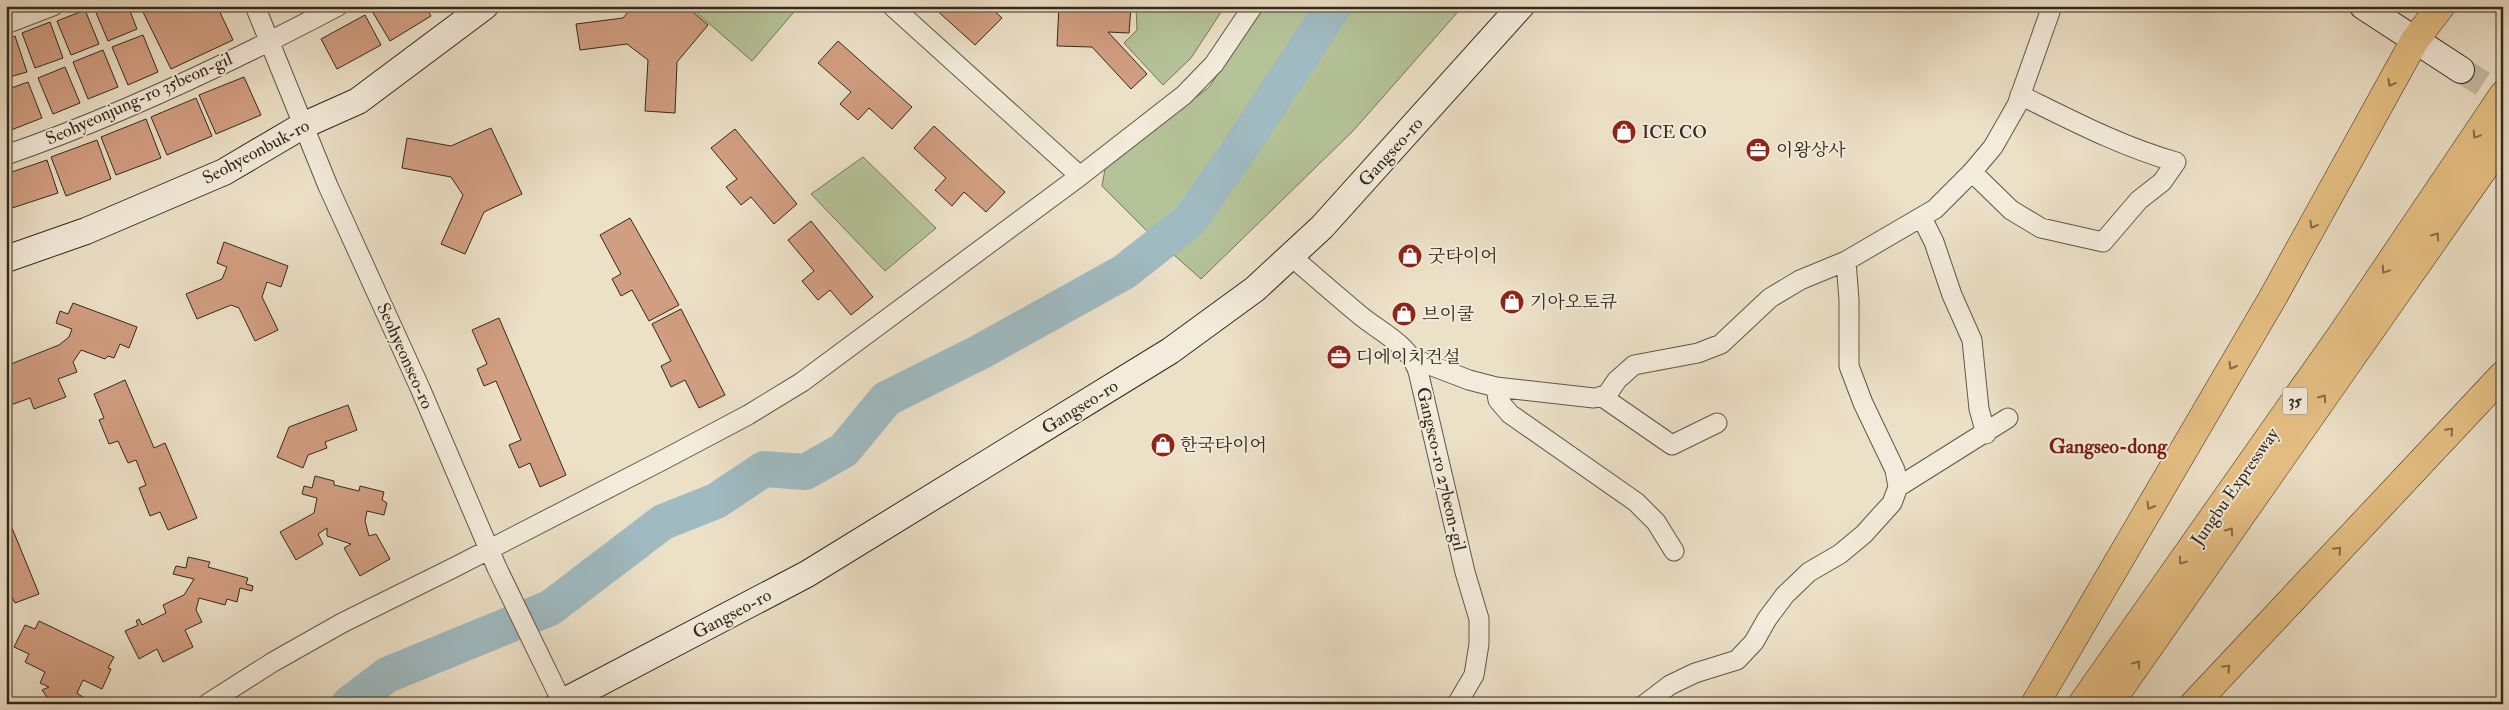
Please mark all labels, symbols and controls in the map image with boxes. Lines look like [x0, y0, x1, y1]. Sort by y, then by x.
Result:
street label: Seohyeonjung-ro 35beon-gil [42, 47, 236, 151]
one-way arrow [2388, 77, 2398, 86]
street label: Gangseo-ro [1354, 112, 1429, 192]
street label: Seohyeonbuk-ro [198, 114, 314, 190]
shop icon: ICE CO [1611, 119, 1637, 145]
place label: ICE CO [1642, 121, 1707, 144]
one-way arrow [2472, 130, 2482, 139]
office icon: 이왕상사 [1745, 137, 1771, 163]
place label: 이왕상사 [1776, 139, 1846, 162]
one-way arrow [2309, 220, 2319, 229]
one-way arrow [2430, 232, 2439, 242]
shop icon: 굿타이어 [1397, 243, 1423, 269]
place label: 굿타이어 [1428, 245, 1498, 268]
one-way arrow [2382, 264, 2391, 274]
shop icon: 기아오토큐 [1499, 289, 1525, 315]
place label: 기아오토큐 [1530, 291, 1618, 314]
street label: Seohyeonseo-ro [371, 299, 439, 413]
shop icon: 브이쿨 [1391, 301, 1417, 327]
place label: 브이쿨 [1422, 303, 1475, 326]
office icon: 디에이치건설 [1326, 344, 1352, 370]
place label: 디에이치건설 [1356, 346, 1460, 369]
one-way arrow [2229, 361, 2239, 370]
street label: Gangseo-ro [1037, 374, 1123, 440]
street label: Gangseo-ro 27beon-gil [1411, 385, 1471, 553]
road number: 35 [2282, 388, 2308, 414]
one-way arrow [2317, 394, 2326, 404]
street label: Jungbu Expressway [2185, 423, 2285, 551]
one-way arrow [2444, 428, 2453, 437]
shop icon: 한국타이어 [1150, 432, 1176, 458]
place label: 한국타이어 [1180, 434, 1267, 457]
district label: Gangseo-dong [2049, 434, 2168, 460]
one-way arrow [2147, 501, 2157, 510]
one-way arrow [2224, 527, 2233, 537]
one-way arrow [2332, 546, 2341, 555]
one-way arrow [2179, 555, 2188, 565]
street label: Gangseo-ro [689, 584, 776, 644]
one-way arrow [2131, 660, 2140, 670]
one-way arrow [2221, 665, 2230, 674]

